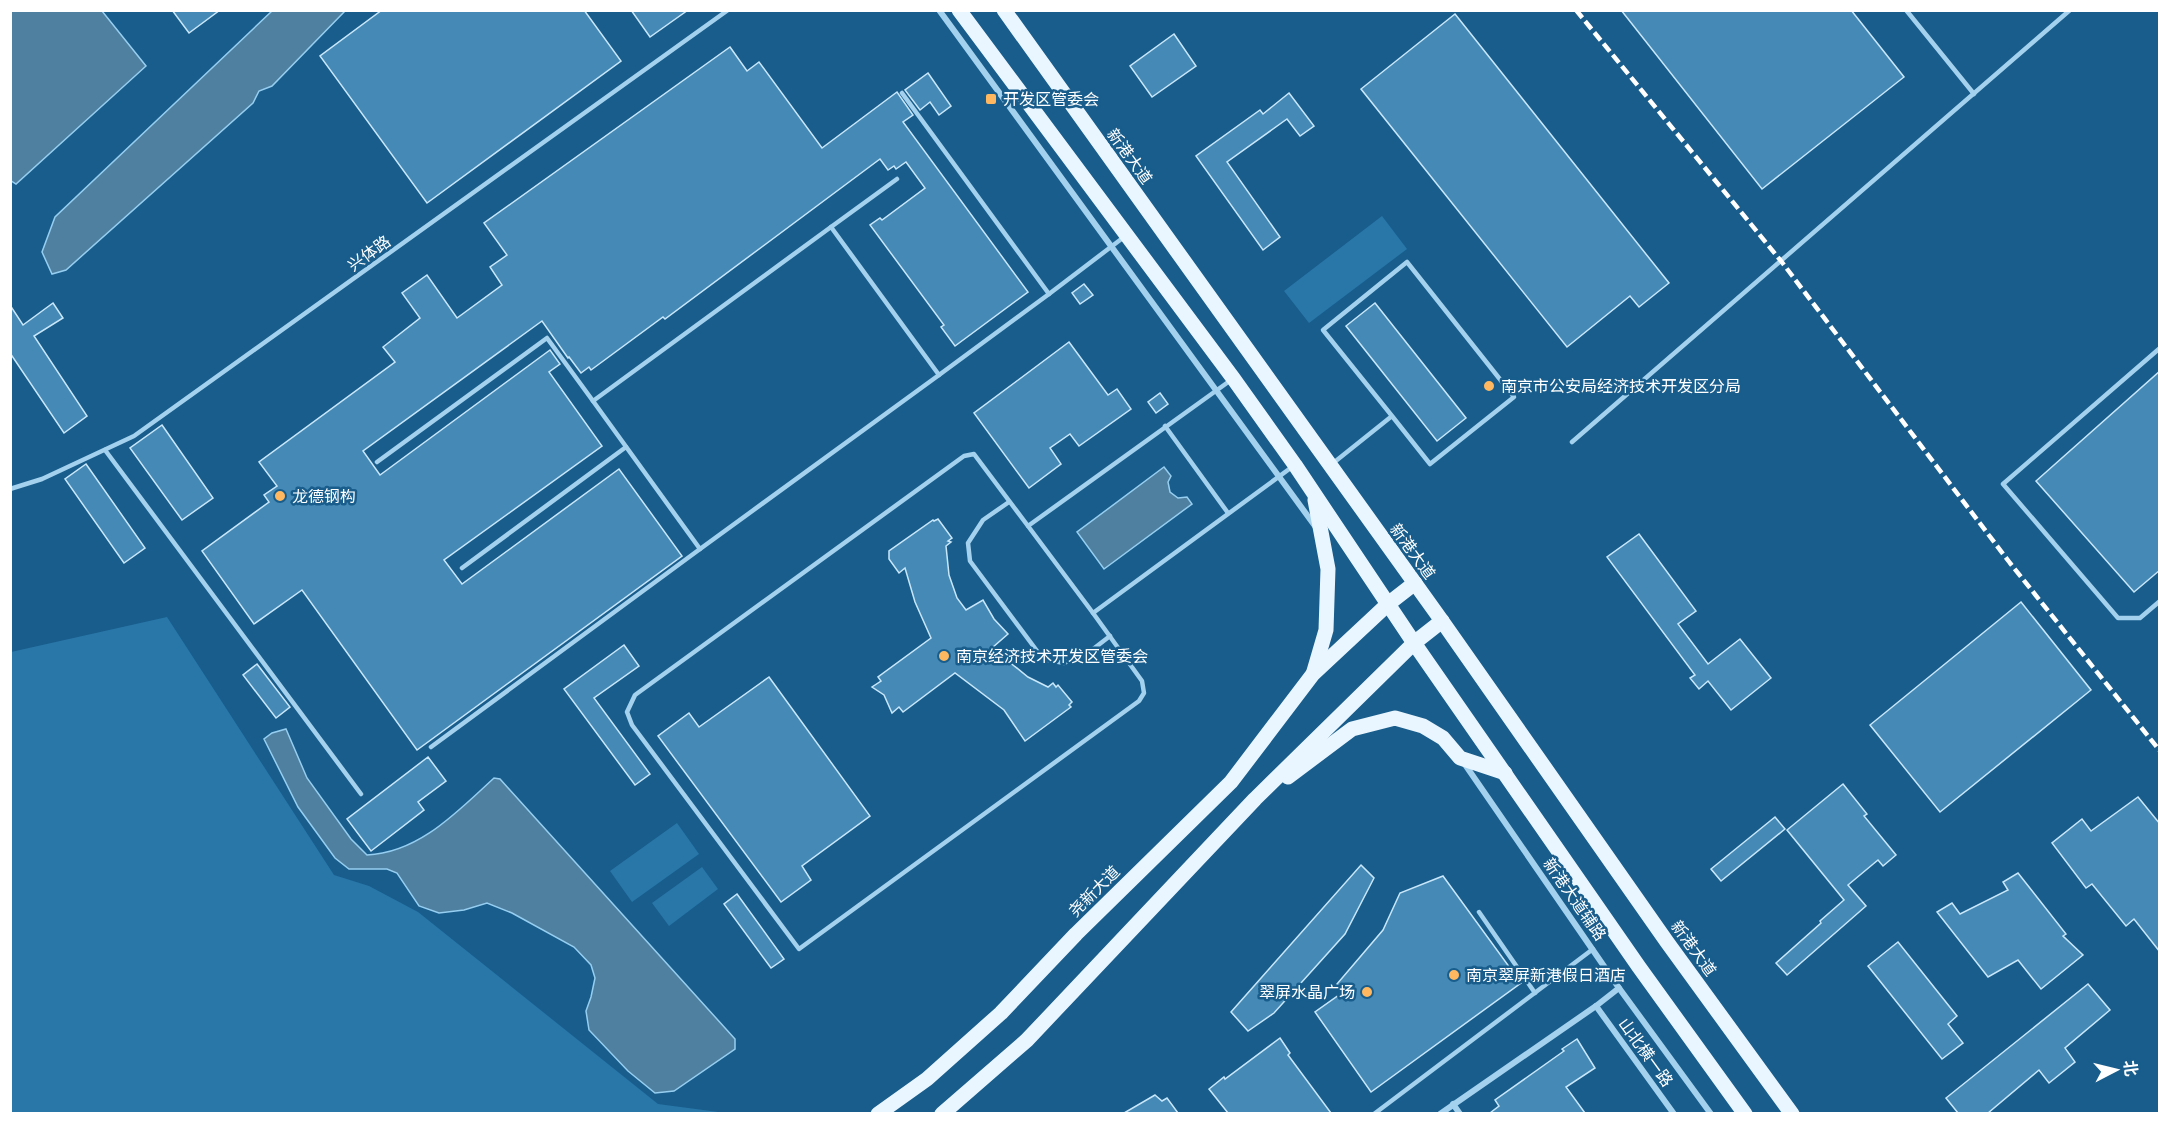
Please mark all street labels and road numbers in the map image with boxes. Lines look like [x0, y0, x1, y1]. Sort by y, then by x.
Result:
street label: 新港大道 [1102, 124, 1157, 188]
street label: 兴体路 [344, 231, 395, 276]
street label: 新港大道 [1385, 519, 1440, 583]
street label: 新港大道辅路 [1538, 854, 1611, 945]
street label: 尧新大道 [1064, 861, 1124, 921]
street label: 新港大道 [1666, 916, 1721, 980]
street label: 山北横一路 [1614, 1014, 1678, 1091]

